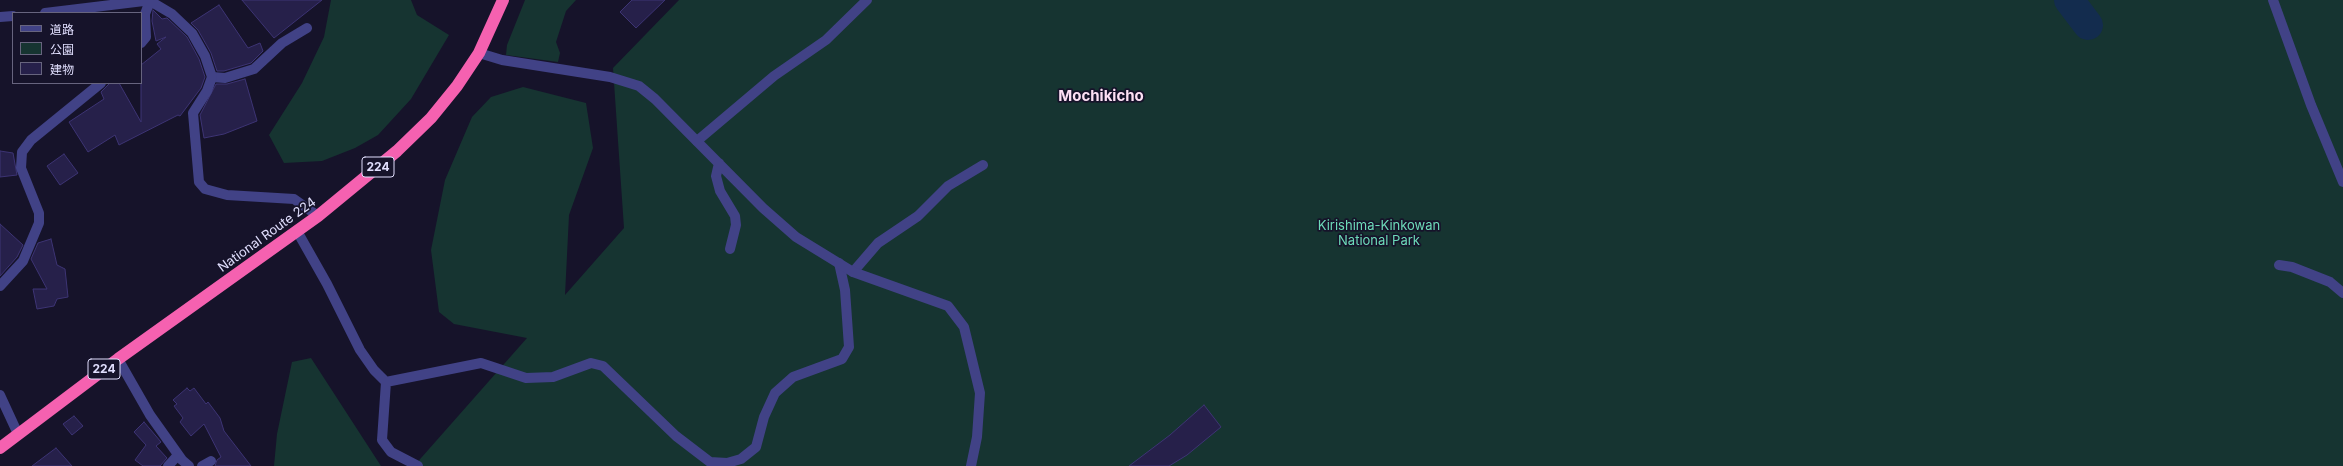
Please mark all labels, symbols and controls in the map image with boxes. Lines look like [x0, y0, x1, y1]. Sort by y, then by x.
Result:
legend [12, 12, 142, 84]
text: 道路 [50, 22, 74, 37]
text: 公園 [50, 42, 74, 57]
text: 建物 [50, 62, 74, 77]
district label: Mochikicho [1058, 87, 1144, 105]
road number: 224 [362, 157, 394, 177]
street label: National Route 224 [215, 194, 319, 276]
park label: Kirishima-Kinkowan National Park [1318, 218, 1440, 249]
road number: 224 [88, 359, 120, 379]

